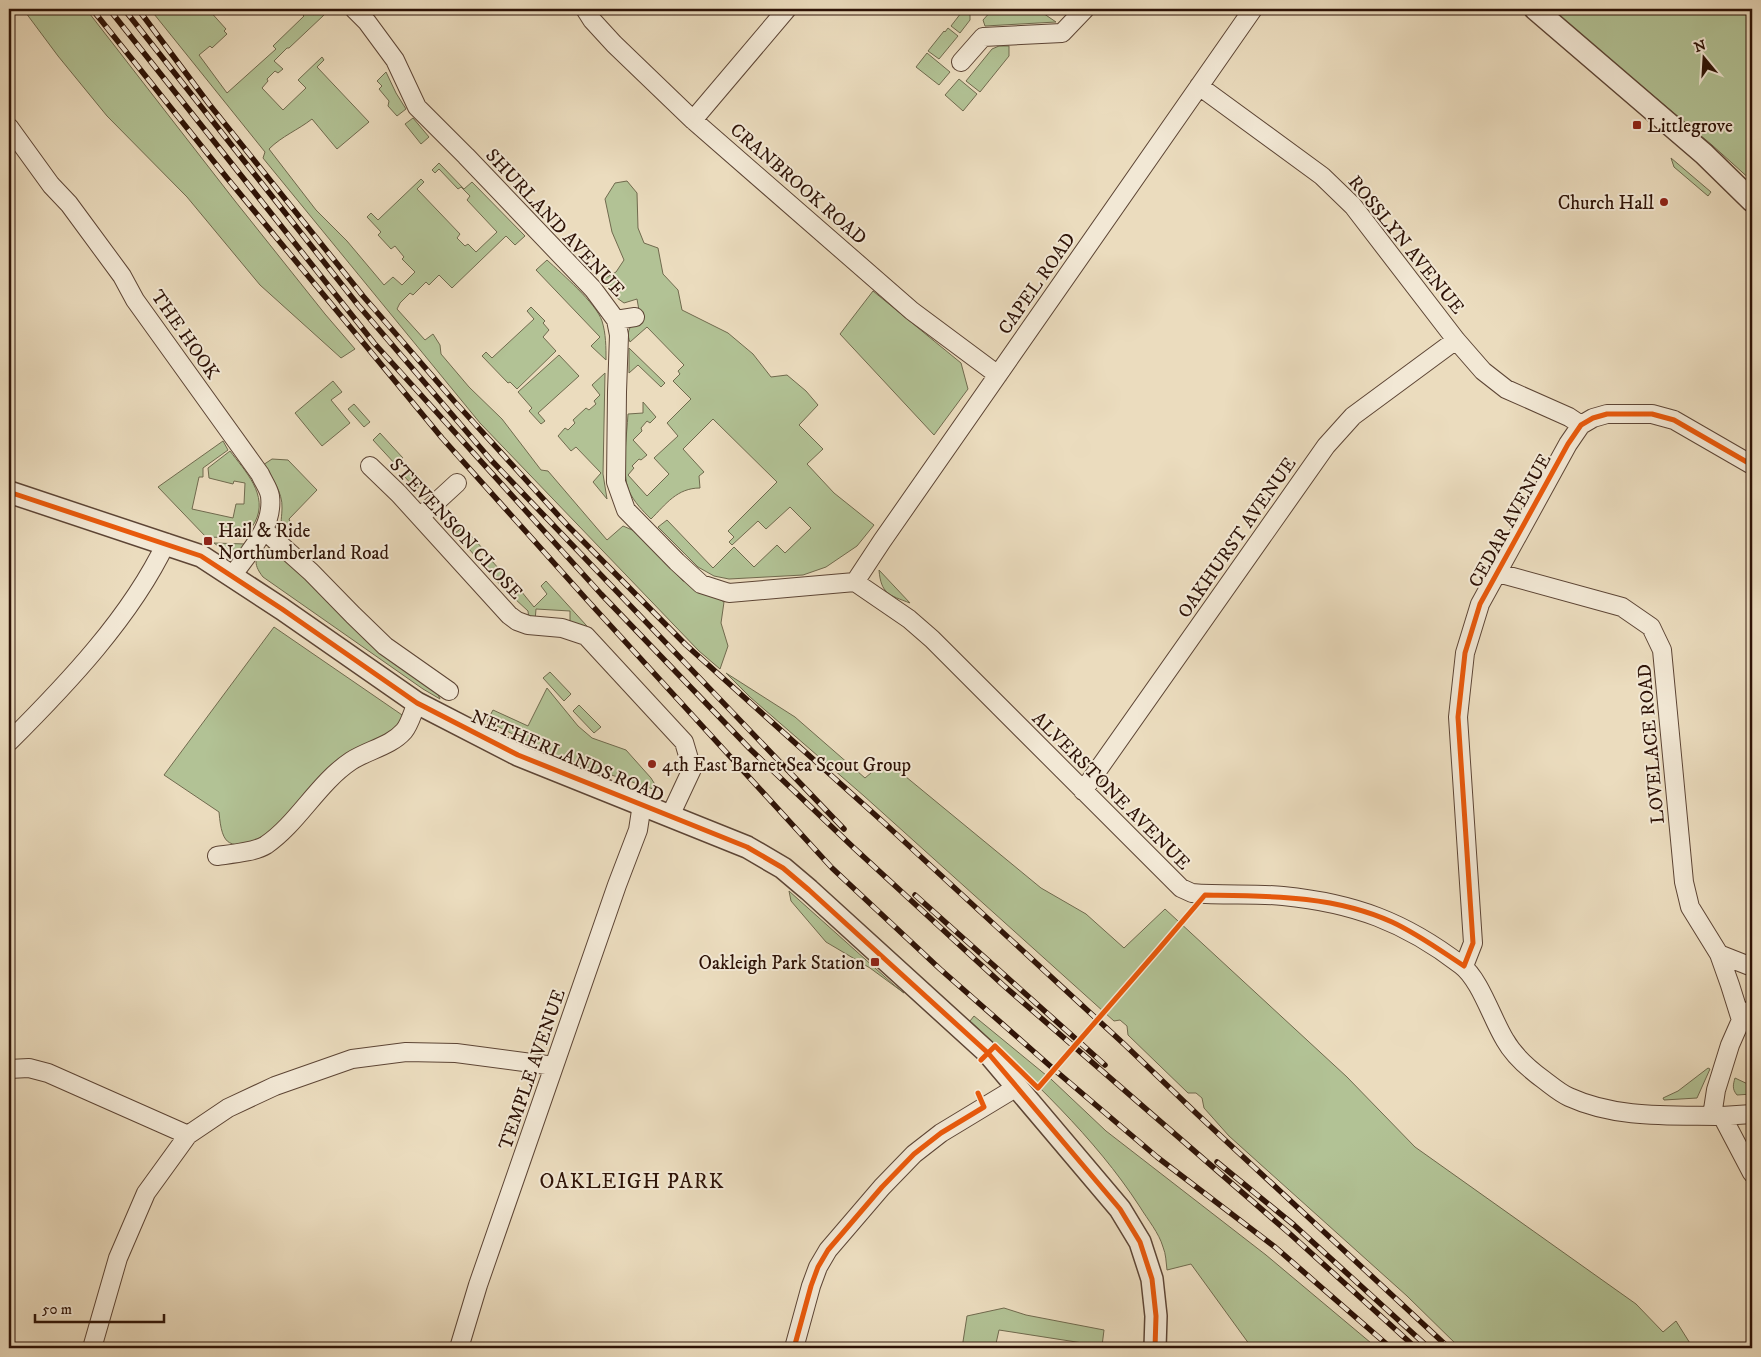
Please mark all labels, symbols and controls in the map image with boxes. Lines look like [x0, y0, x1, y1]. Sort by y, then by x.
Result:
north arrow [1678, 32, 1728, 82]
text: N [1692, 36, 1709, 57]
place label: Littlegrove [1647, 115, 1733, 138]
street label: CRANBROOK ROAD [725, 119, 871, 250]
marker: Littlegrove [1631, 119, 1643, 131]
street label: SHURLAND AVENUE [480, 144, 629, 302]
street label: ROSSLYN AVENUE [1343, 171, 1469, 319]
place label: Church Hall [1558, 192, 1654, 215]
marker: Church Hall [1658, 196, 1670, 208]
street label: CAPEL ROAD [994, 229, 1081, 339]
street label: THE HOOK [146, 286, 224, 384]
street label: CEDAR AVENUE [1464, 450, 1557, 592]
street label: OAKHURST AVENUE [1173, 453, 1302, 623]
street label: STEVENSON CLOSE [384, 454, 527, 604]
place label: Hail & Ride Northumberland Road [218, 520, 390, 565]
marker: Hail & Ride Northumberland Road [202, 535, 214, 547]
street label: LOVELACE ROAD [1633, 663, 1670, 825]
street label: NETHERLANDS ROAD [467, 705, 667, 807]
street label: ALVERSTONE AVENUE [1027, 707, 1195, 875]
place label: 4th East Barnet Sea Scout Group [662, 754, 911, 777]
marker: 4th East Barnet Sea Scout Group [646, 758, 658, 770]
place label: Oakleigh Park Station [699, 952, 865, 975]
marker: Oakleigh Park Station [869, 956, 881, 968]
street label: TEMPLE AVENUE [494, 986, 571, 1153]
district label: OAKLEIGH PARK [540, 1169, 724, 1195]
scale bar [35, 1292, 164, 1324]
text: 50 m [42, 1300, 72, 1319]

